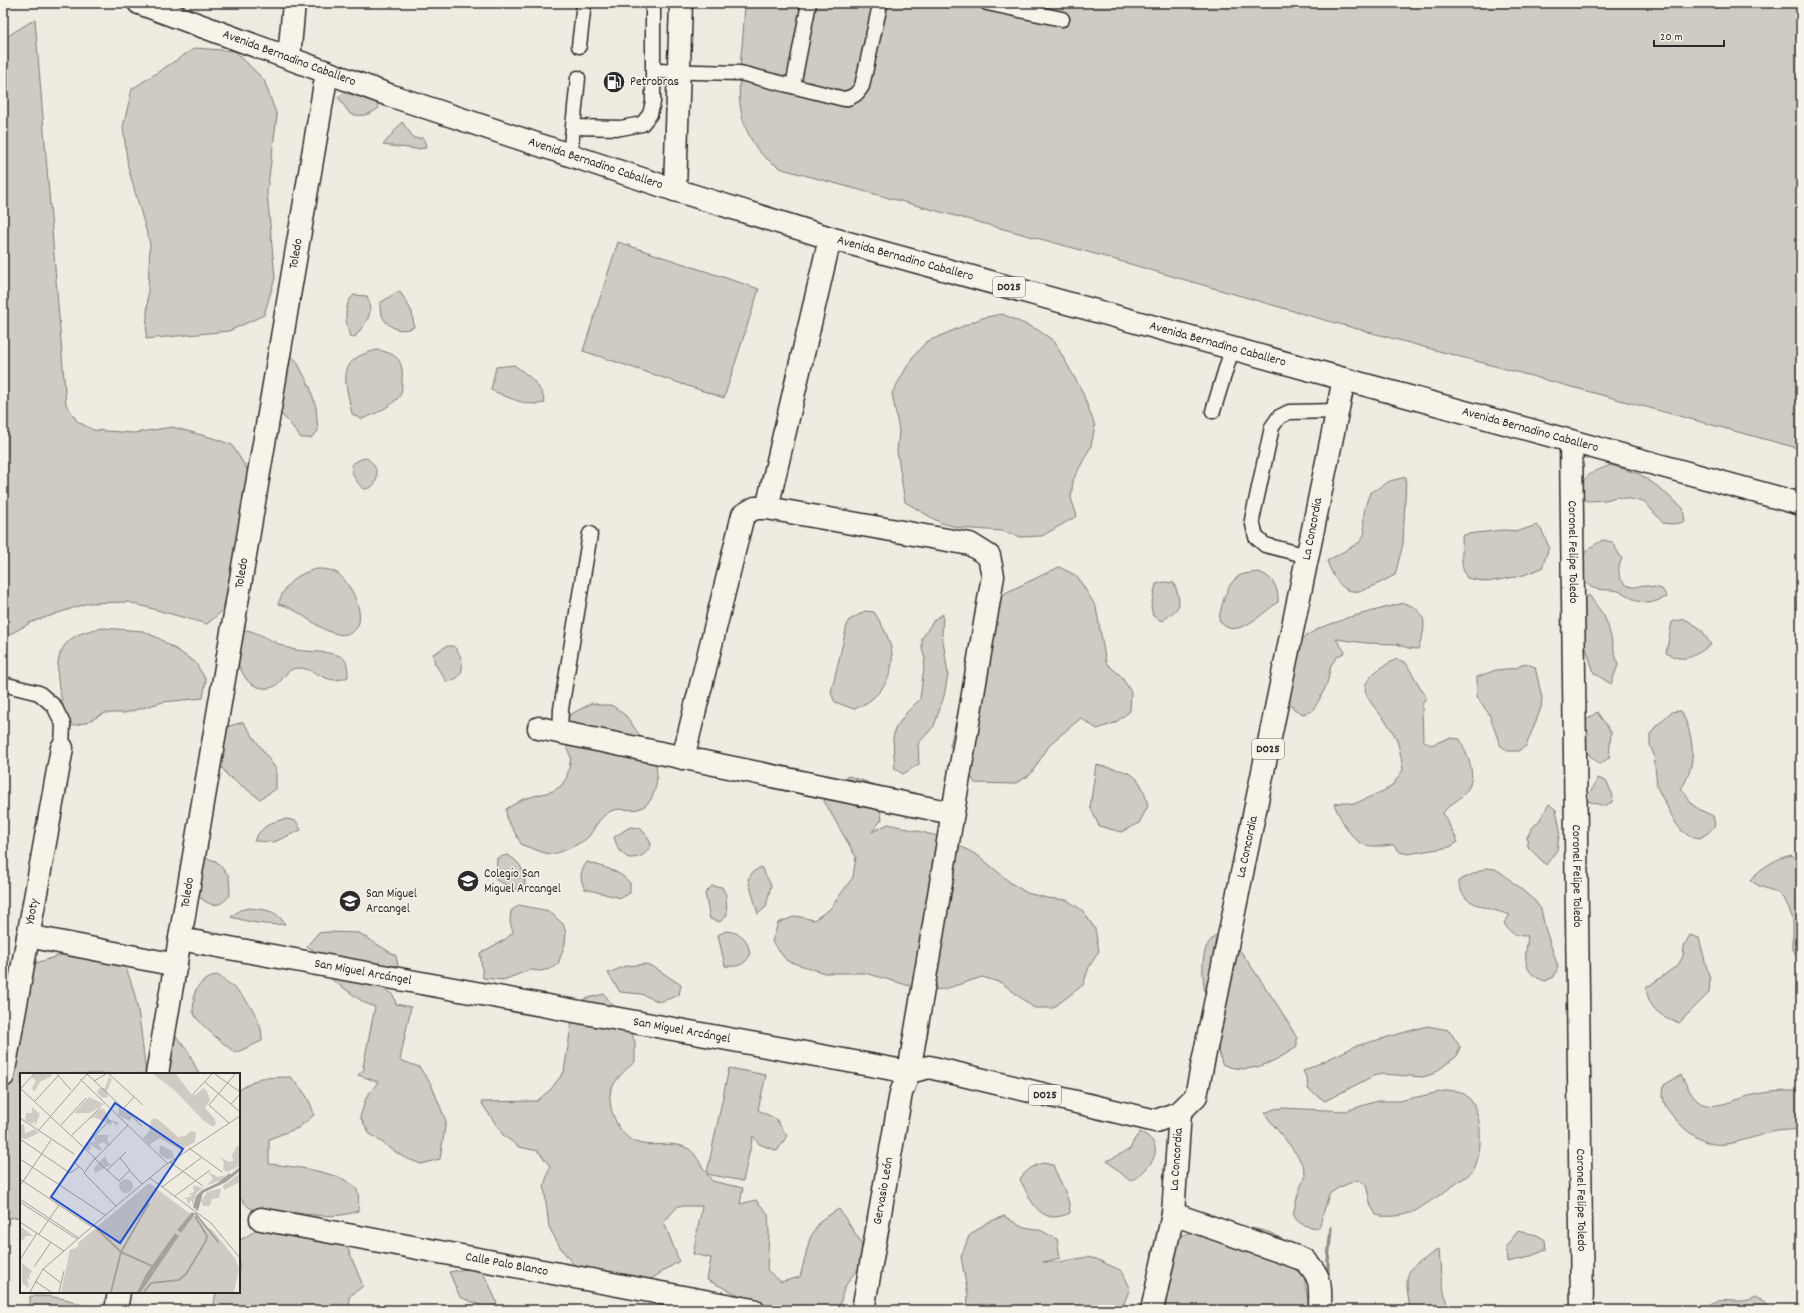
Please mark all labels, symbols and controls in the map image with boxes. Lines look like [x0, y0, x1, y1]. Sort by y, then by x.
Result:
scale bar [1654, 22, 1724, 48]
street label: Avenida Bernadino Caballero [220, 25, 359, 92]
text: 20 m [1660, 29, 1683, 46]
fuel station icon: Petrobras [601, 69, 627, 95]
place label: Petrobras [630, 73, 679, 92]
street label: Avenida Bernadino Caballero [526, 132, 666, 195]
street label: Avenida Bernadino Caballero [835, 231, 976, 286]
street label: Toledo [284, 237, 308, 270]
road number: D025 [993, 277, 1025, 297]
street label: Avenida Bernadino Caballero [1147, 317, 1288, 372]
street label: Avenida Bernadino Caballero [1460, 402, 1601, 458]
street label: La Concordia [1298, 495, 1329, 562]
street label: Coronel Felipe Toledo [1562, 500, 1583, 604]
street label: Toledo [230, 556, 254, 590]
road number: D025 [1252, 739, 1284, 759]
street label: La Concordia [1232, 813, 1264, 880]
street label: Coronel Felipe Toledo [1566, 824, 1587, 928]
place label: Colegio San Miguel Arcangel [484, 865, 561, 899]
school or university icon: Colegio San Miguel Arcangel [455, 868, 481, 894]
street label: Toledo [176, 876, 200, 909]
place label: San Miguel Arcangel [366, 885, 417, 919]
school or university icon: San Miguel Arcangel [337, 888, 363, 914]
street label: Yboty [21, 896, 44, 926]
street label: San Miguel Arcángel [313, 954, 413, 991]
street label: San Miguel Arcángel [632, 1012, 732, 1049]
inset map [20, 1073, 240, 1293]
road number: D025 [1029, 1085, 1061, 1105]
street label: La Concordia [1165, 1126, 1188, 1192]
street label: Coronel Felipe Toledo [1570, 1148, 1591, 1252]
street label: Gervasio León [869, 1156, 899, 1226]
street label: Calle Palo Blanco [464, 1248, 550, 1281]

